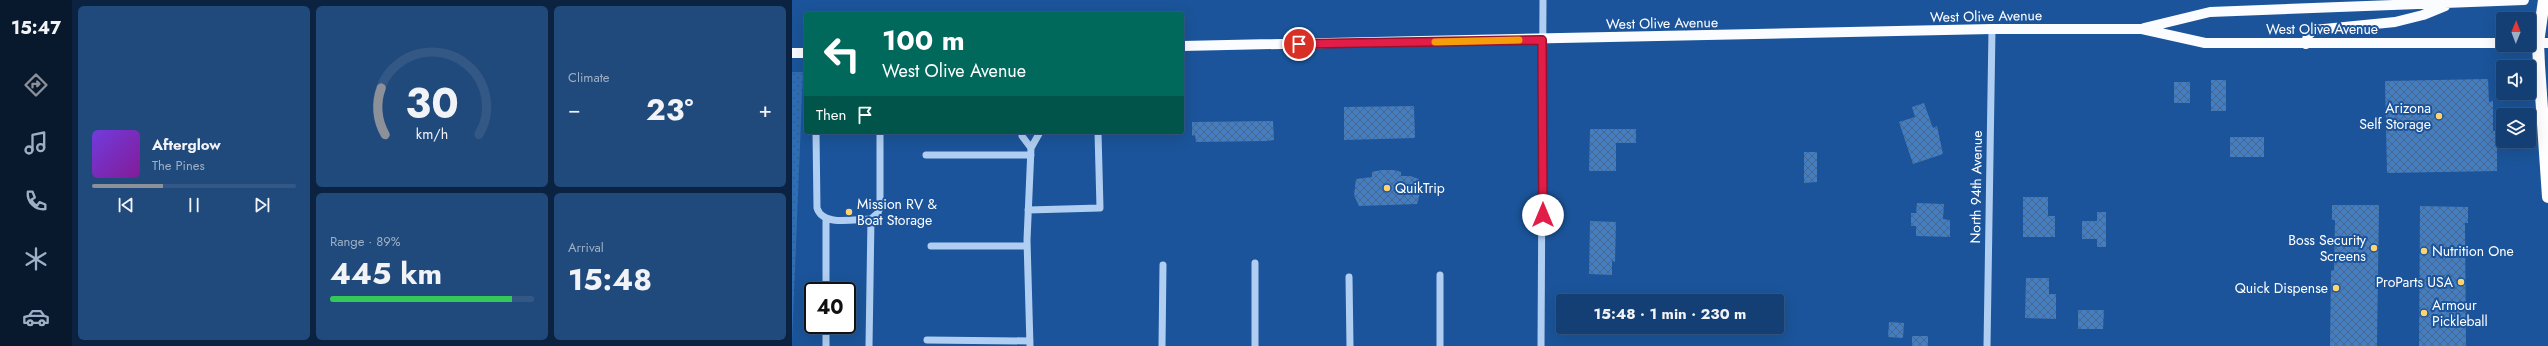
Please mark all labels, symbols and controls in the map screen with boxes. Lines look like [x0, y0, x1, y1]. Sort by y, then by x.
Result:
street label: West Olive Avenue [1930, 5, 2042, 27]
street label: West Olive Avenue [1606, 12, 1718, 34]
north arrow [2496, 12, 2536, 52]
map controls [2496, 12, 2536, 148]
text: 15:47 [11, 15, 61, 41]
street label: West Olive Avenue [2266, 19, 2378, 39]
text: 100 m [882, 20, 965, 61]
pin [1282, 27, 1316, 61]
icon: left [816, 28, 868, 80]
icon: arrive [1288, 33, 1310, 55]
text: West Olive Avenue [882, 58, 1026, 84]
button: sound [2496, 60, 2536, 100]
text: Climate [568, 68, 609, 87]
icon: directions [22, 71, 50, 99]
text: 30 [405, 72, 459, 133]
text: 23° [646, 88, 693, 131]
text: − [568, 93, 581, 125]
text: + [758, 93, 772, 125]
place label: Arizona Self Storage [2359, 98, 2431, 134]
text: Then [816, 104, 846, 126]
icon: arrive [854, 104, 876, 126]
button: layers [2496, 108, 2536, 148]
marker: Arizona Self Storage [2434, 111, 2444, 121]
text: km/h [416, 123, 448, 143]
icon: music [22, 129, 50, 157]
street label: North 94th Avenue [1965, 130, 1987, 244]
text: Afterglow [152, 134, 221, 156]
text: The Pines [152, 156, 205, 175]
place label: QuikTrip [1395, 178, 1445, 198]
marker: QuikTrip [1382, 183, 1392, 193]
icon: phone [22, 187, 50, 215]
icon: previous [115, 194, 137, 216]
icon: pause [183, 194, 205, 216]
icon: next [251, 194, 273, 216]
place label: Mission RV & Boat Storage [857, 194, 937, 230]
position arrow [1522, 194, 1564, 236]
marker: Mission RV & Boat Storage [844, 207, 854, 217]
place label: Boss Security Screens [2288, 230, 2367, 266]
text: Range · 89% [330, 232, 401, 251]
text: Arrival [568, 238, 604, 257]
place label: Nutrition One [2432, 241, 2514, 261]
marker: Boss Security Screens [2369, 243, 2379, 253]
icon: climate [22, 245, 50, 273]
marker: Nutrition One [2419, 246, 2429, 256]
text: 445 km [330, 252, 442, 295]
text: 15:48 [568, 258, 652, 301]
place label: ProParts USA [2376, 272, 2454, 292]
marker: ProParts USA [2456, 277, 2466, 287]
place label: Quick Dispense [2235, 278, 2328, 298]
speed limit sign: 40 [804, 282, 856, 334]
marker: Quick Dispense [2331, 283, 2341, 293]
place label: Armour Pickleball [2432, 295, 2488, 331]
icon: car [22, 303, 50, 331]
text: 15:48 · 1 min · 230 m [1594, 303, 1746, 325]
marker: Armour Pickleball [2419, 308, 2429, 318]

